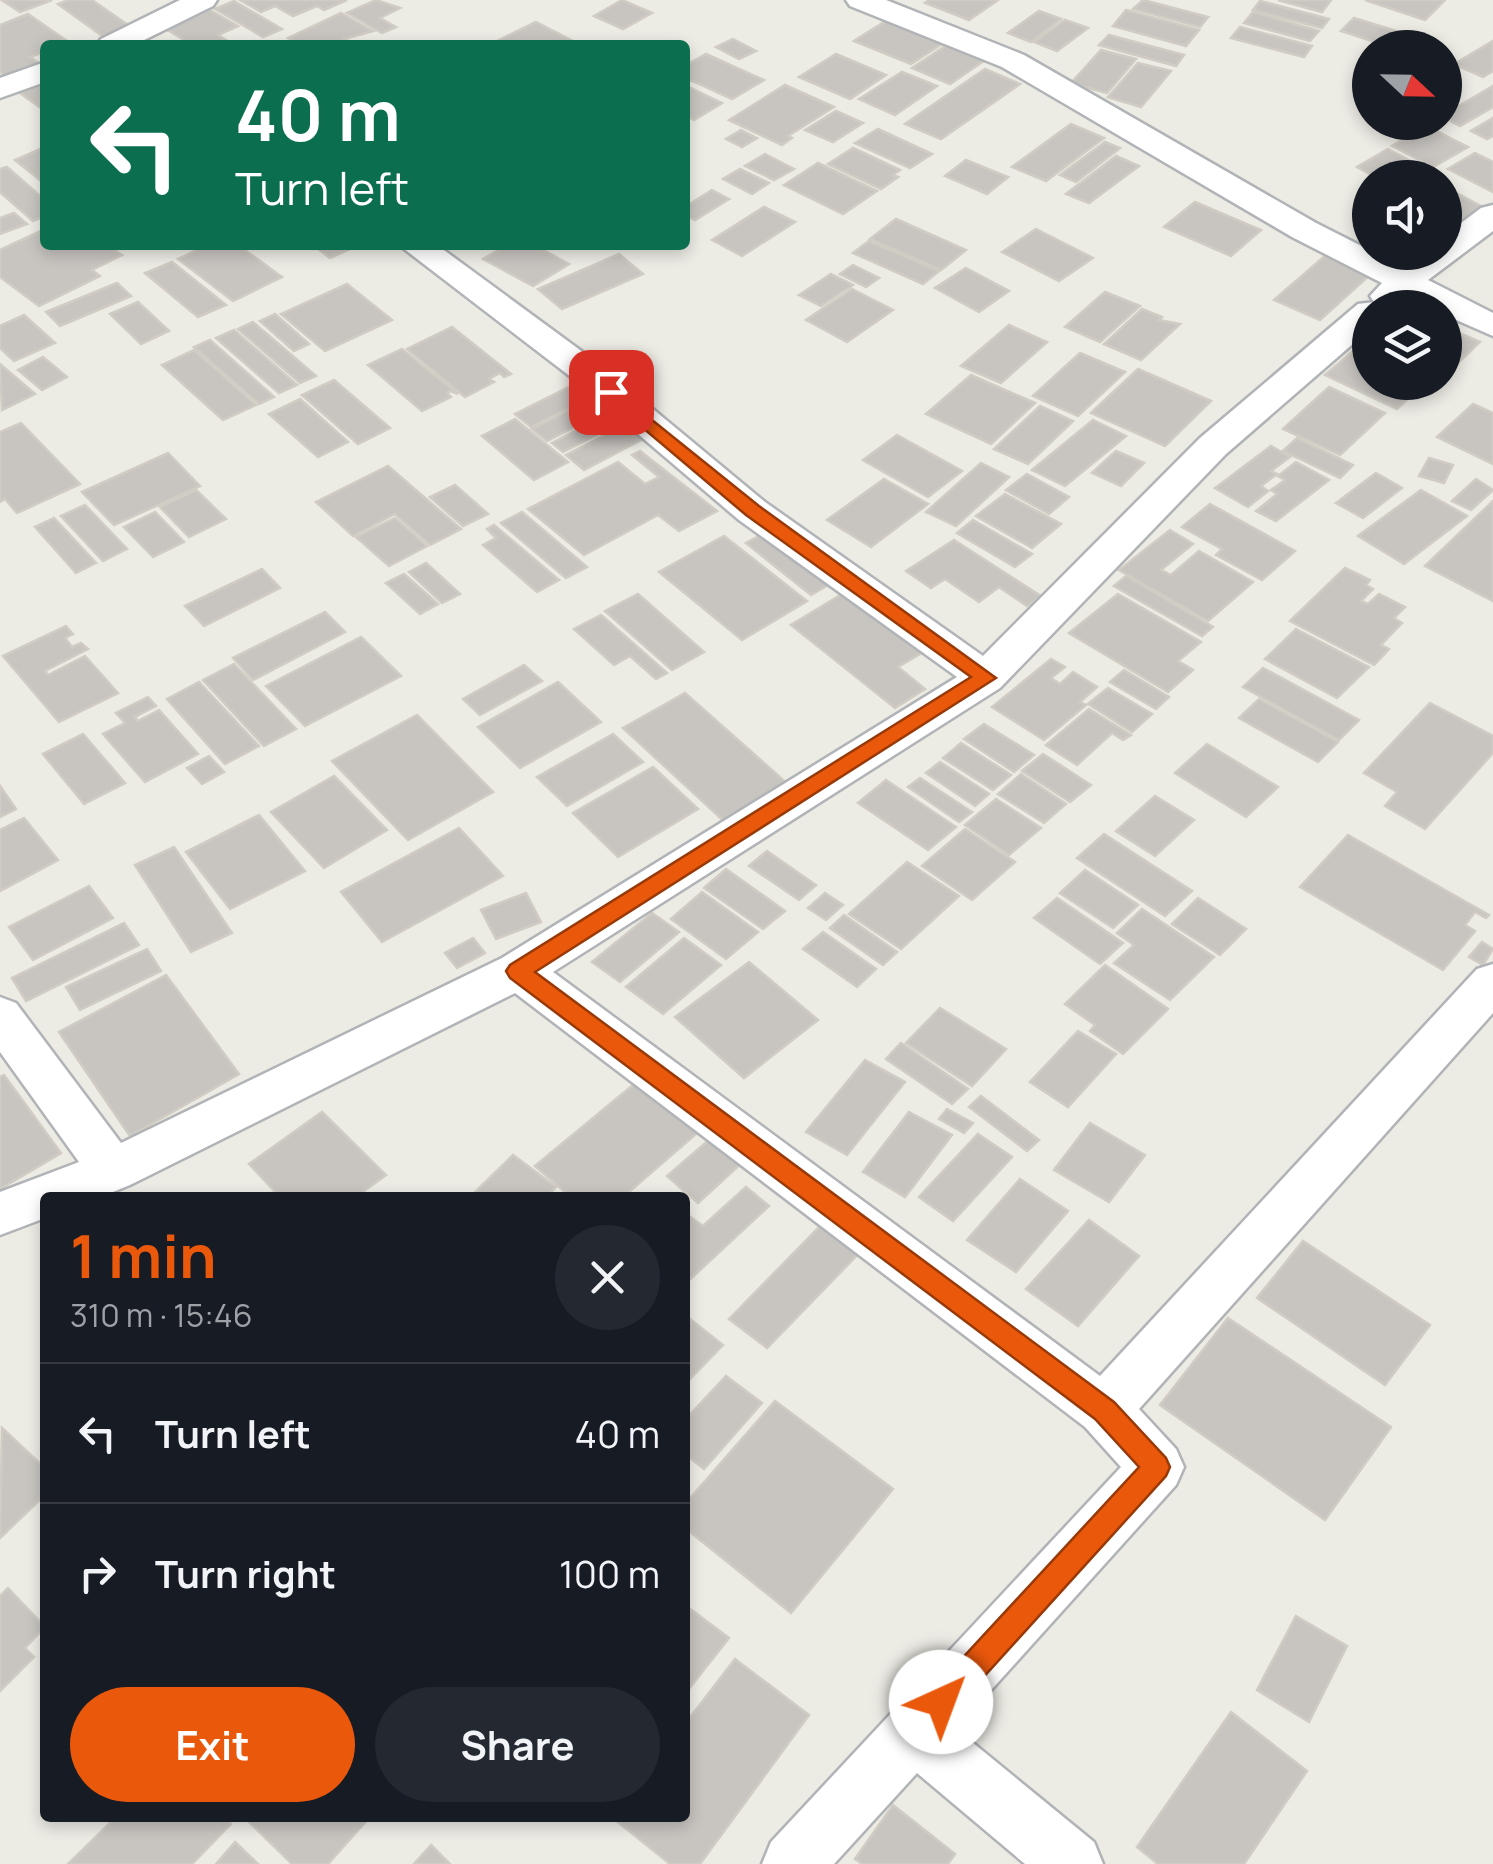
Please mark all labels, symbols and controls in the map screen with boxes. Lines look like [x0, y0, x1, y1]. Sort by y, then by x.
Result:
north arrow [1352, 30, 1462, 140]
map controls [1352, 30, 1462, 400]
text: 40 m [235, 66, 401, 162]
icon: left [70, 80, 200, 210]
text: Turn left [235, 157, 409, 219]
button: sound [1352, 160, 1462, 270]
button: layers [1352, 290, 1462, 400]
pin [569, 350, 654, 435]
icon: arrive [584, 365, 639, 420]
text: 1 min [70, 1214, 217, 1296]
button: close [555, 1225, 660, 1330]
text: 310 m · 15:46 [70, 1293, 253, 1337]
icon: left [70, 1406, 125, 1461]
text: Turn left [155, 1407, 311, 1459]
text: 40 m [575, 1407, 660, 1459]
icon: right [70, 1546, 125, 1601]
text: Turn right [155, 1547, 336, 1599]
text: 100 m [559, 1547, 660, 1599]
position arrow [889, 1650, 993, 1754]
button: Exit [70, 1687, 355, 1802]
button: Share [375, 1687, 660, 1802]

